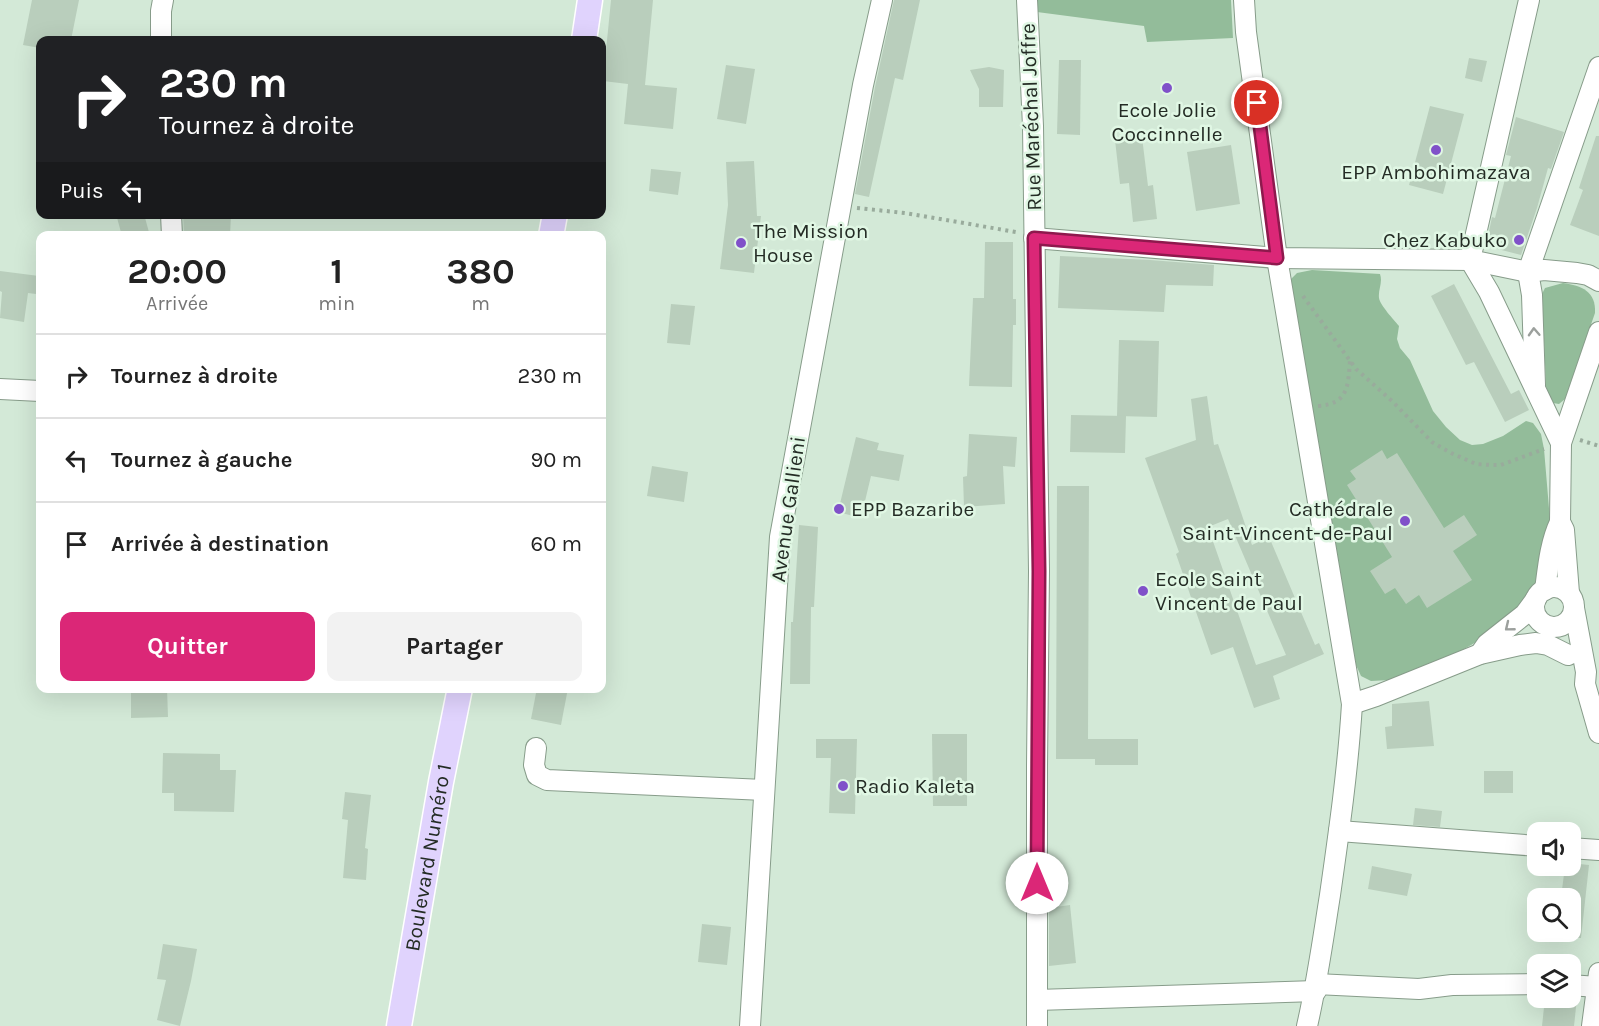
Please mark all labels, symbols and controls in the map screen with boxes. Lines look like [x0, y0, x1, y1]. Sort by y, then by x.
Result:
street label: Rue Maréchal Joffre [1016, 23, 1046, 211]
text: 230 m [159, 58, 288, 108]
icon: right [60, 60, 138, 138]
pin [1231, 77, 1282, 128]
marker: Ecole Jolie Coccinnelle [1160, 81, 1174, 95]
icon: arrive [1240, 86, 1273, 119]
place label: Ecole Jolie Coccinnelle [1112, 98, 1222, 146]
text: Tournez à droite [159, 109, 354, 141]
marker: EPP Ambohimazava [1429, 143, 1443, 157]
place label: EPP Ambohimazava [1341, 160, 1531, 184]
icon: left [116, 174, 149, 207]
text: Puis [60, 178, 104, 204]
place label: The Mission House [753, 219, 868, 267]
place label: Chez Kabuko [1383, 228, 1507, 252]
marker: Chez Kabuko [1512, 233, 1526, 247]
marker: The Mission House [734, 236, 748, 250]
text: 20:00 [127, 250, 227, 292]
text: 1 [330, 250, 343, 292]
text: 380 [446, 250, 515, 292]
text: Arrivée [146, 292, 208, 315]
text: min [318, 292, 355, 315]
text: m [471, 292, 490, 315]
one-way arrow [1528, 328, 1541, 337]
icon: right [60, 360, 93, 393]
text: Tournez à droite [111, 363, 278, 389]
text: 230 m [517, 363, 582, 389]
street label: Avenue Gallieni [766, 435, 810, 583]
icon: left [60, 444, 93, 477]
text: Tournez à gauche [111, 447, 292, 473]
text: 90 m [530, 447, 582, 473]
place label: EPP Bazaribe [851, 497, 974, 521]
place label: Cathédrale Saint-Vincent-de-Paul [1182, 497, 1393, 545]
marker: EPP Bazaribe [832, 502, 846, 516]
marker: Cathédrale Saint-Vincent-de-Paul [1398, 514, 1412, 528]
icon: arrive [60, 528, 93, 561]
text: Arrivée à destination [111, 531, 329, 557]
text: 60 m [531, 531, 582, 557]
place label: Ecole Saint Vincent de Paul [1155, 567, 1303, 615]
marker: Ecole Saint Vincent de Paul [1136, 584, 1150, 598]
button: Quitter [60, 612, 315, 681]
button: Partager [327, 612, 582, 681]
one-way arrow [1504, 620, 1515, 631]
street label: Boulevard Numéro 1 [400, 762, 456, 953]
place label: Radio Kaleta [855, 774, 975, 798]
marker: Radio Kaleta [836, 779, 850, 793]
map controls [1527, 822, 1581, 1008]
button: sound [1527, 822, 1581, 876]
position arrow [1005, 851, 1069, 915]
button: search [1527, 888, 1581, 942]
button: layers [1527, 954, 1581, 1008]

